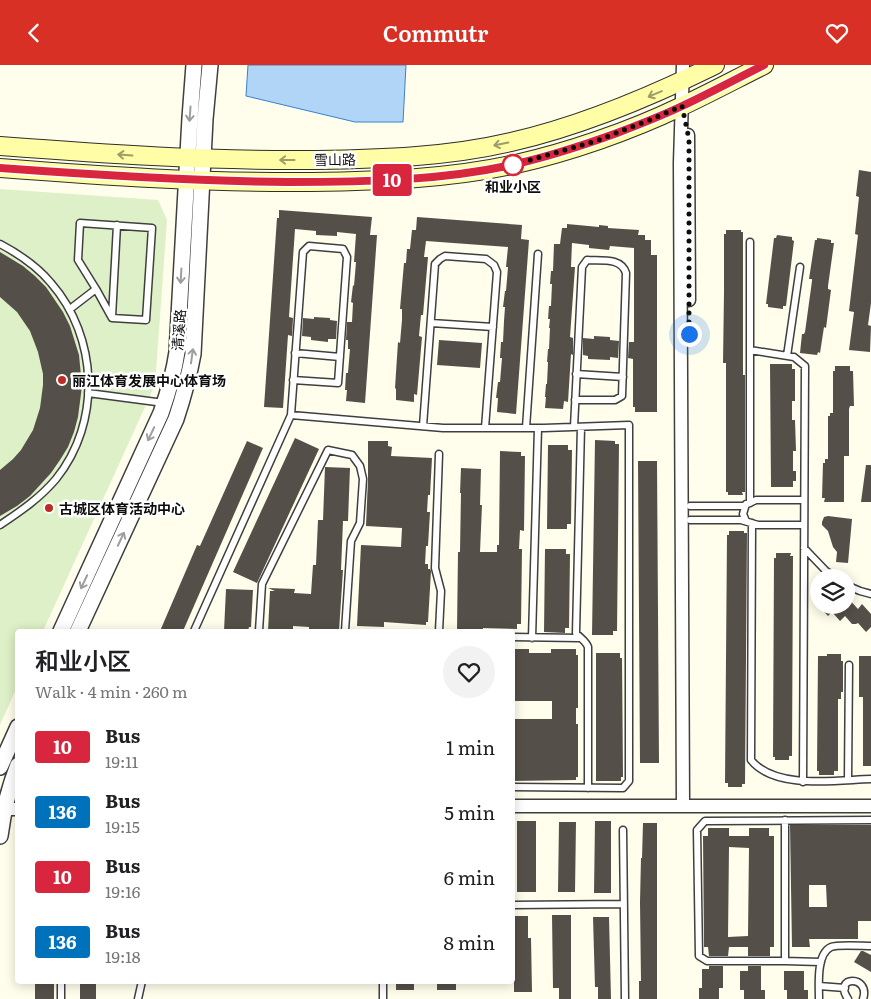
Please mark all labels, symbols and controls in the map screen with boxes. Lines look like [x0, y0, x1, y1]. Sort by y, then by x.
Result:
text: Commutr [383, 16, 488, 49]
icon: back [20, 19, 48, 47]
icon: heart [823, 19, 851, 47]
one-way arrow [648, 89, 663, 99]
one-way arrow [185, 105, 195, 121]
one-way arrow [494, 140, 510, 150]
street label: 雪山路 [314, 149, 356, 169]
one-way arrow [117, 150, 133, 160]
marker: 和业小区 [502, 154, 524, 176]
one-way arrow [279, 155, 296, 165]
line badge: 10 [370, 164, 414, 196]
text: 10 [383, 166, 401, 193]
place label: 和业小区 [485, 176, 541, 196]
one-way arrow [177, 268, 186, 284]
street label: 清溪路 [167, 308, 189, 352]
your location [677, 322, 702, 347]
one-way arrow [187, 348, 197, 364]
place label: 丽江体育发展中心体育场 [72, 370, 226, 390]
marker: 丽江体育发展中心体育场 [56, 374, 68, 386]
one-way arrow [146, 426, 156, 441]
place label: 古城区体育活动中心 [59, 498, 185, 518]
marker: 古城区体育活动中心 [43, 502, 55, 514]
one-way arrow [116, 532, 126, 547]
map controls [810, 569, 855, 614]
button: layers [810, 569, 855, 614]
one-way arrow [78, 574, 88, 589]
text: 和业小区 [35, 642, 131, 677]
button: heart [443, 646, 495, 698]
text: Walk · 4 min · 260 m [35, 679, 188, 703]
text: Bus [105, 721, 140, 749]
text: 10 [53, 733, 72, 760]
text: 1 min [446, 733, 495, 761]
text: 19:11 [105, 749, 138, 773]
text: Bus [105, 786, 140, 814]
text: 136 [48, 798, 77, 825]
text: 5 min [444, 798, 495, 826]
text: 19:15 [105, 814, 140, 838]
text: Bus [105, 851, 140, 879]
text: 10 [53, 863, 72, 890]
text: 6 min [444, 863, 495, 891]
text: 19:16 [105, 879, 140, 903]
text: Bus [105, 916, 140, 944]
text: 136 [48, 928, 77, 955]
text: 8 min [443, 928, 495, 956]
text: 19:18 [105, 944, 141, 968]

